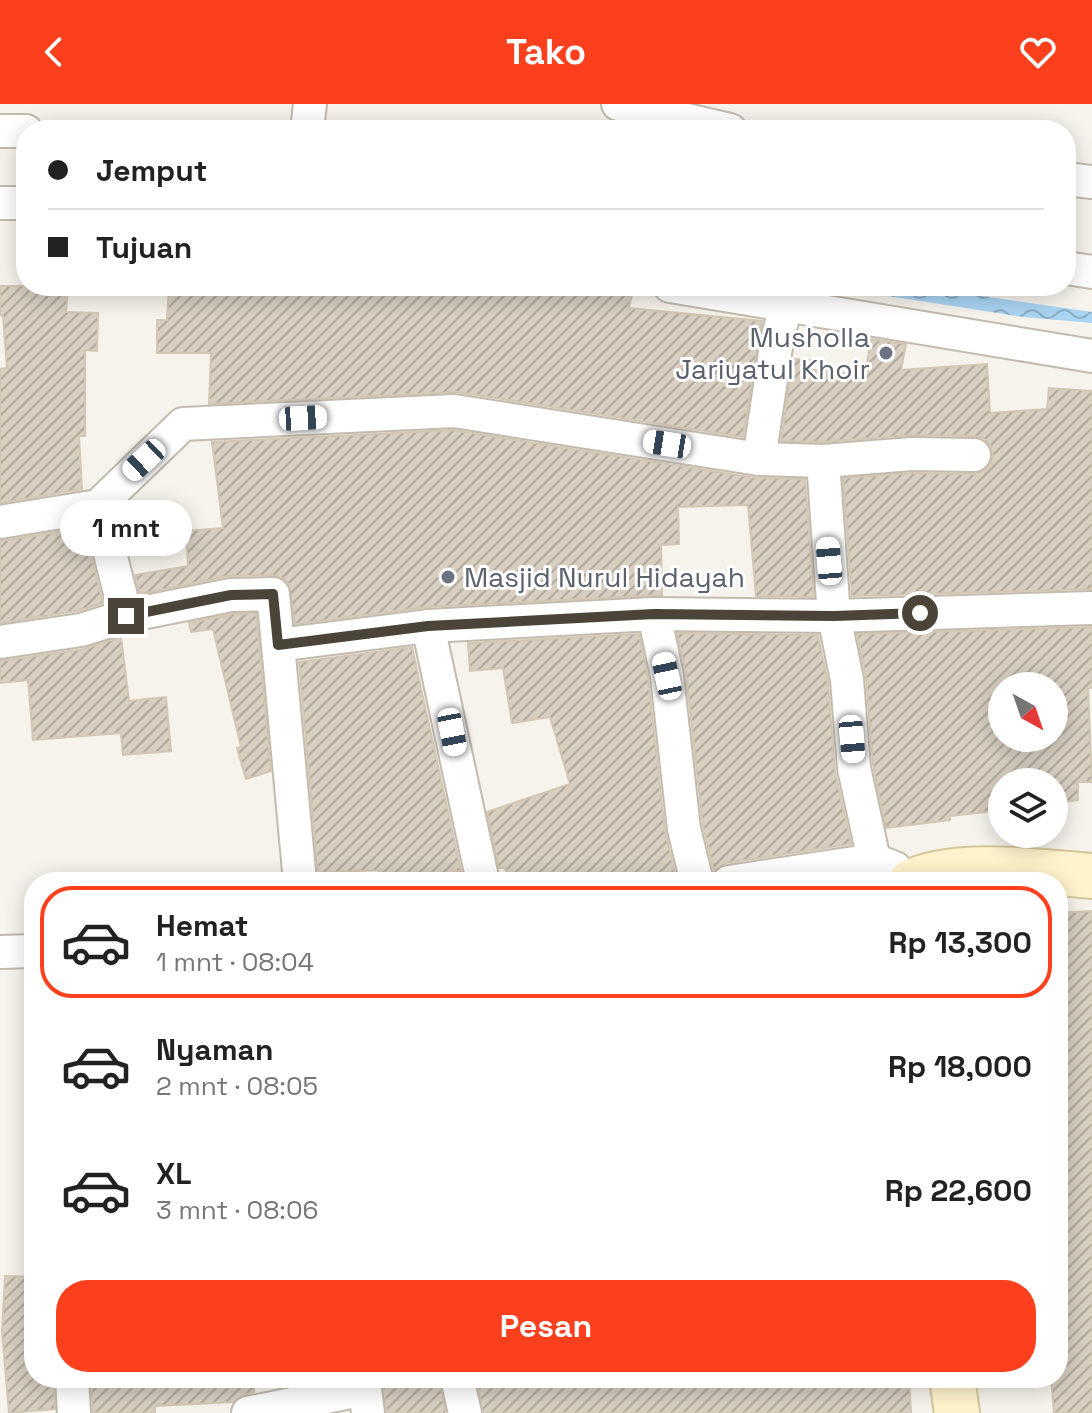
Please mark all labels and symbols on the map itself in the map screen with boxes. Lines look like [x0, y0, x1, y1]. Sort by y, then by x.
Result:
place label: Musholla Jariyatul Khoir [675, 319, 870, 387]
marker: Musholla Jariyatul Khoir [877, 344, 895, 362]
car [278, 405, 328, 431]
car [641, 428, 693, 460]
car [118, 435, 170, 485]
callout: 1 mnt [60, 500, 192, 556]
car [815, 536, 843, 586]
place label: Masjid Nurul Hidayah [464, 559, 745, 595]
marker: Masjid Nurul Hidayah [439, 568, 457, 586]
route start [902, 595, 938, 631]
route end [108, 598, 144, 634]
car [650, 650, 684, 702]
north arrow [988, 672, 1068, 752]
car [436, 706, 468, 758]
car [838, 714, 866, 764]

